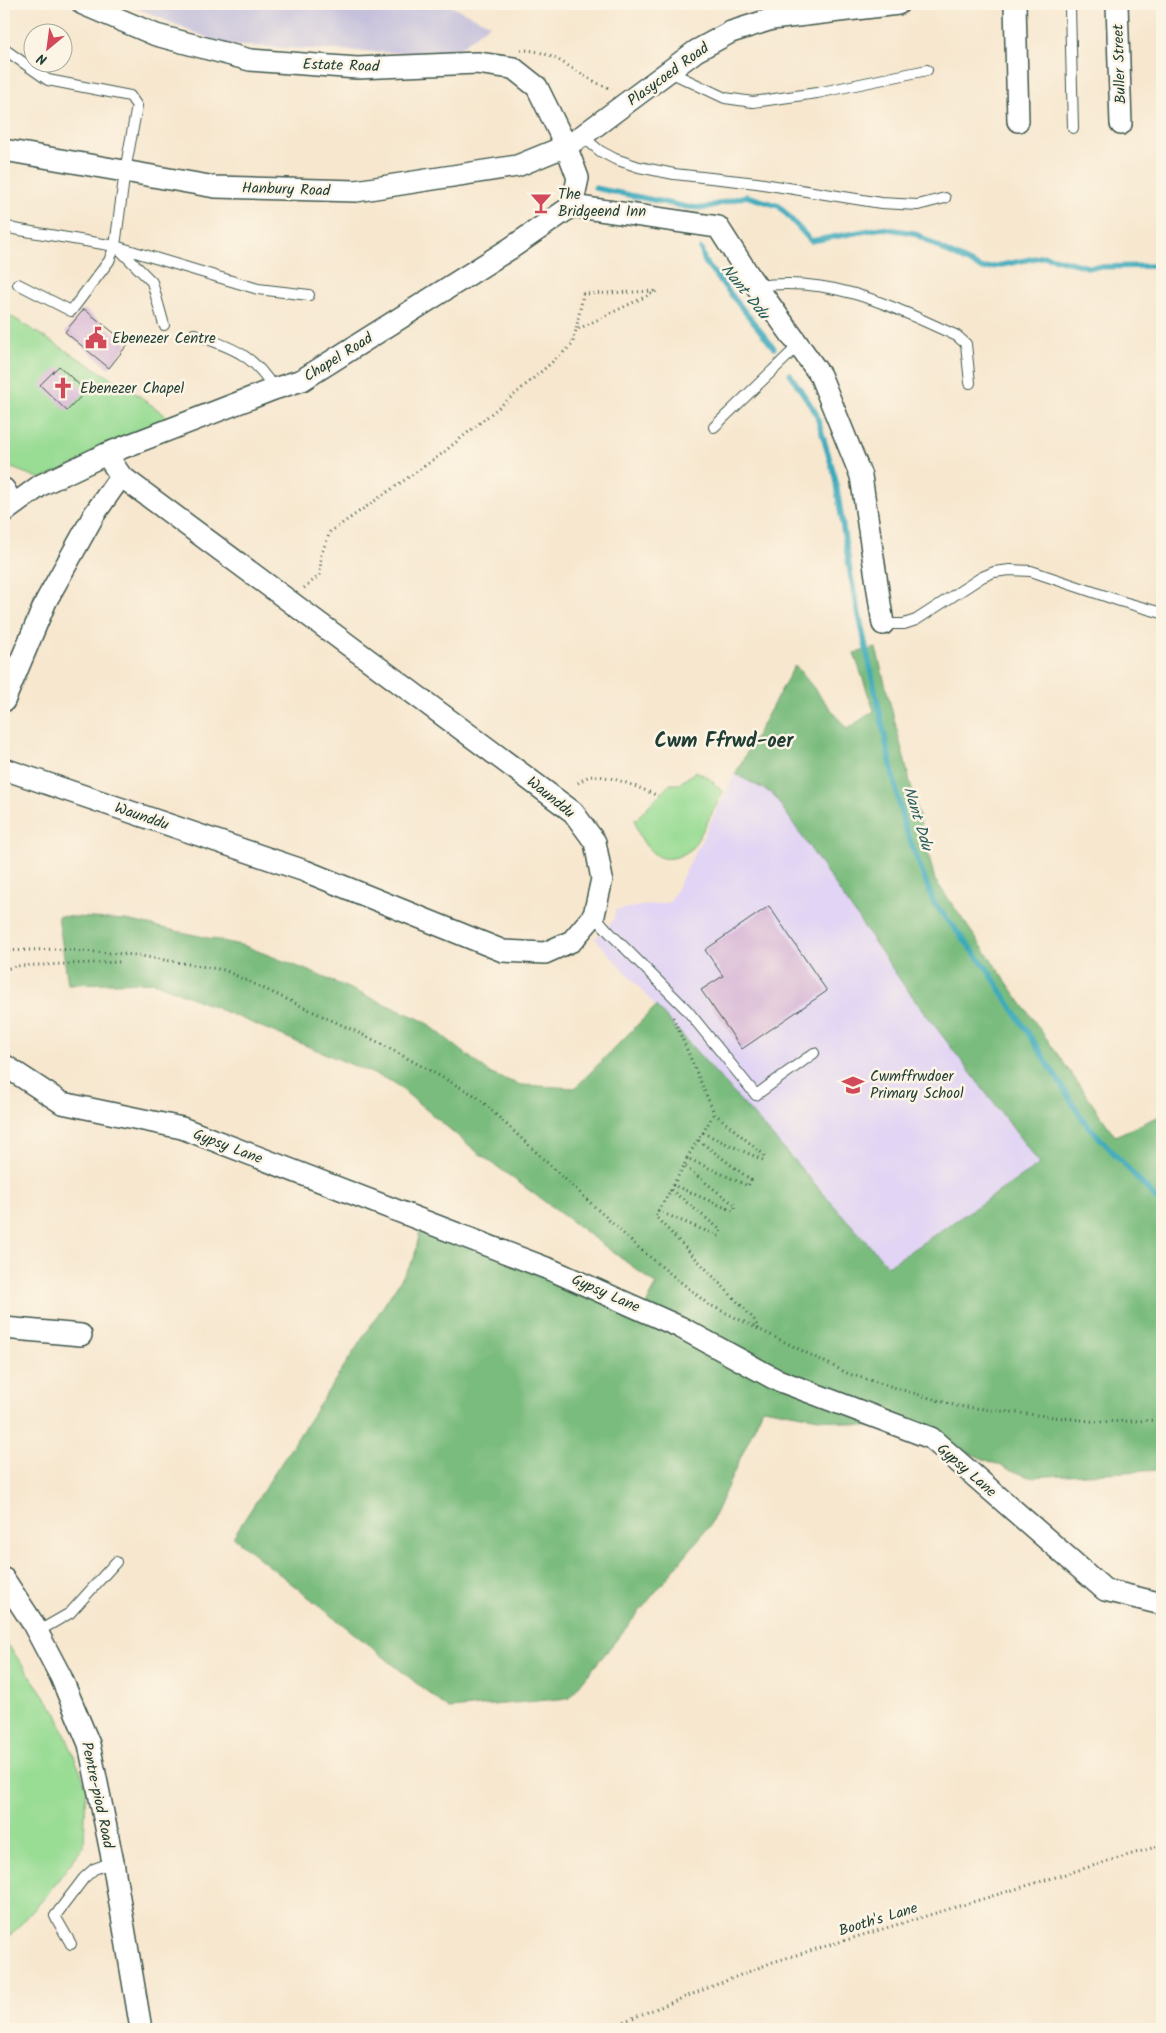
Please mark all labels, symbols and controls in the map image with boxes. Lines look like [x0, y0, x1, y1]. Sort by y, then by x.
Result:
north arrow [22, 22, 72, 72]
street label: Buller Street [1107, 23, 1133, 104]
street label: Plasycoed Road [623, 37, 715, 113]
text: N [33, 47, 51, 70]
street label: Estate Road [302, 53, 380, 79]
street label: Hanbury Road [241, 176, 331, 204]
place label: The Bridgeend Inn [558, 183, 646, 224]
bar icon: The Bridgeend Inn [528, 190, 554, 216]
water label: Nant Ddu [715, 259, 777, 327]
public building icon: Ebenezer Centre [83, 325, 109, 351]
place label: Ebenezer Centre [112, 327, 216, 351]
street label: Chapel Road [299, 327, 378, 389]
church icon: Ebenezer Chapel [50, 375, 76, 401]
place label: Ebenezer Chapel [80, 377, 184, 401]
district label: Cwm Ffrwd-oer [654, 726, 794, 758]
street label: Waunddu [521, 771, 580, 825]
water label: Nant Ddu [896, 783, 940, 856]
street label: Waunddu [111, 796, 172, 837]
place label: Cwmffrwdoer Primary School [870, 1065, 964, 1106]
school or university icon: Cwmffrwdoer Primary School [840, 1072, 866, 1098]
street label: Gypsy Lane [189, 1123, 266, 1171]
street label: Gypsy Lane [567, 1268, 644, 1320]
street label: Gypsy Lane [931, 1438, 1002, 1504]
street label: Pentre-piod Road [74, 1740, 120, 1851]
street label: Booth's Lane [836, 1896, 921, 1943]

